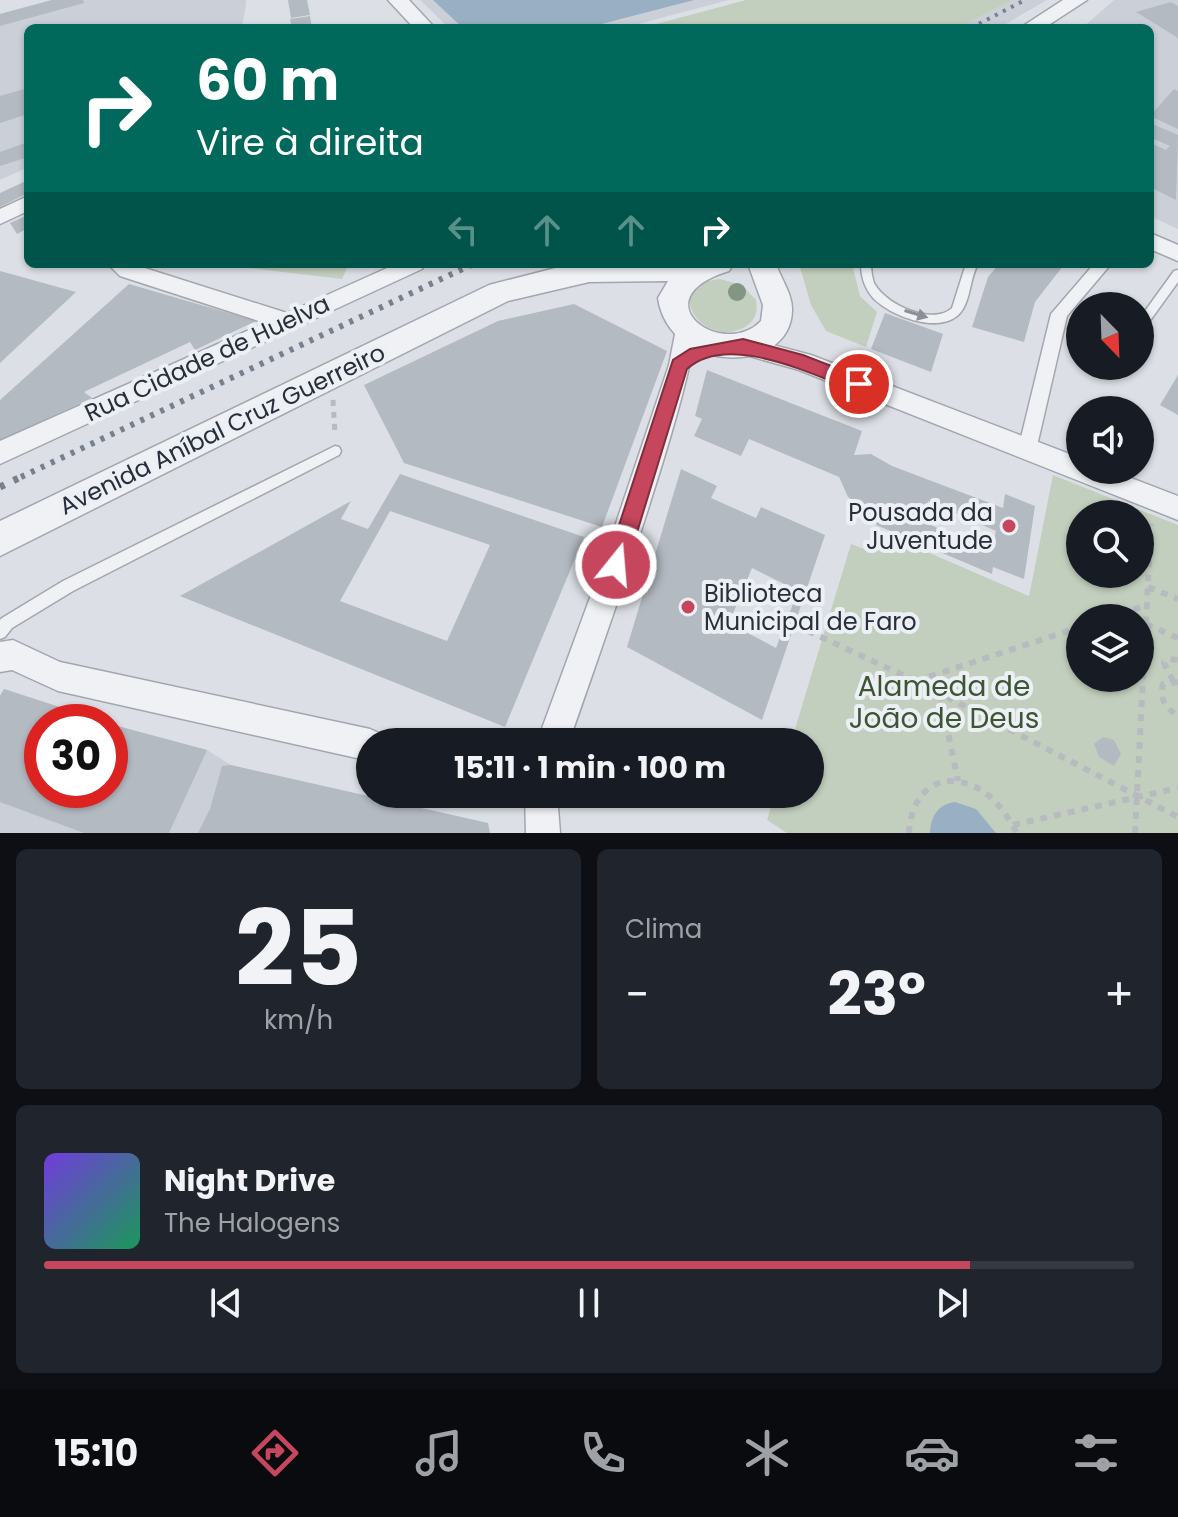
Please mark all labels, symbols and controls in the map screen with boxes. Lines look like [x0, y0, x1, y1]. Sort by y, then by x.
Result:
text: 60 m [196, 41, 339, 120]
icon: right [64, 56, 168, 160]
text: Vire à direita [196, 117, 424, 168]
icon: left [441, 208, 485, 252]
icon: ahead [525, 208, 569, 252]
icon: ahead [609, 208, 653, 252]
icon: right [693, 208, 737, 252]
street label: Rua Cidade de Huelva [79, 287, 335, 429]
north arrow [1066, 292, 1154, 380]
map controls [1066, 292, 1154, 692]
one-way arrow [904, 308, 928, 321]
street label: Avenida Aníbal Cruz Guerreiro [53, 335, 391, 523]
pin [825, 350, 893, 418]
icon: arrive [837, 362, 881, 406]
button: sound [1066, 396, 1154, 484]
place label: Pousada da Juventude [848, 496, 993, 557]
button: search [1066, 500, 1154, 588]
marker: Pousada da Juventude [1000, 517, 1018, 535]
position arrow [574, 523, 658, 607]
place label: Biblioteca Municipal de Faro [704, 577, 917, 638]
marker: Biblioteca Municipal de Faro [679, 598, 697, 616]
button: layers [1066, 604, 1154, 692]
park label: Alameda de João de Deus [849, 667, 1039, 738]
speed limit sign: 30 [24, 704, 128, 808]
text: 15:11 · 1 min · 100 m [454, 746, 726, 789]
text: 25 [235, 876, 362, 1021]
text: Clima [625, 911, 702, 947]
text: 23° [827, 952, 926, 1036]
text: − [625, 964, 649, 1025]
text: + [1104, 964, 1134, 1025]
text: km/h [264, 1002, 333, 1038]
text: Night Drive [164, 1159, 335, 1202]
text: The Halogens [164, 1205, 340, 1241]
icon: previous [204, 1281, 248, 1325]
icon: pause [567, 1281, 611, 1325]
icon: next [930, 1281, 974, 1325]
icon: directions [247, 1425, 303, 1481]
icon: music [411, 1425, 467, 1481]
icon: phone [575, 1425, 631, 1481]
icon: climate [739, 1425, 795, 1481]
icon: car [904, 1425, 960, 1481]
icon: filters [1068, 1425, 1124, 1481]
text: 15:10 [54, 1428, 138, 1479]

